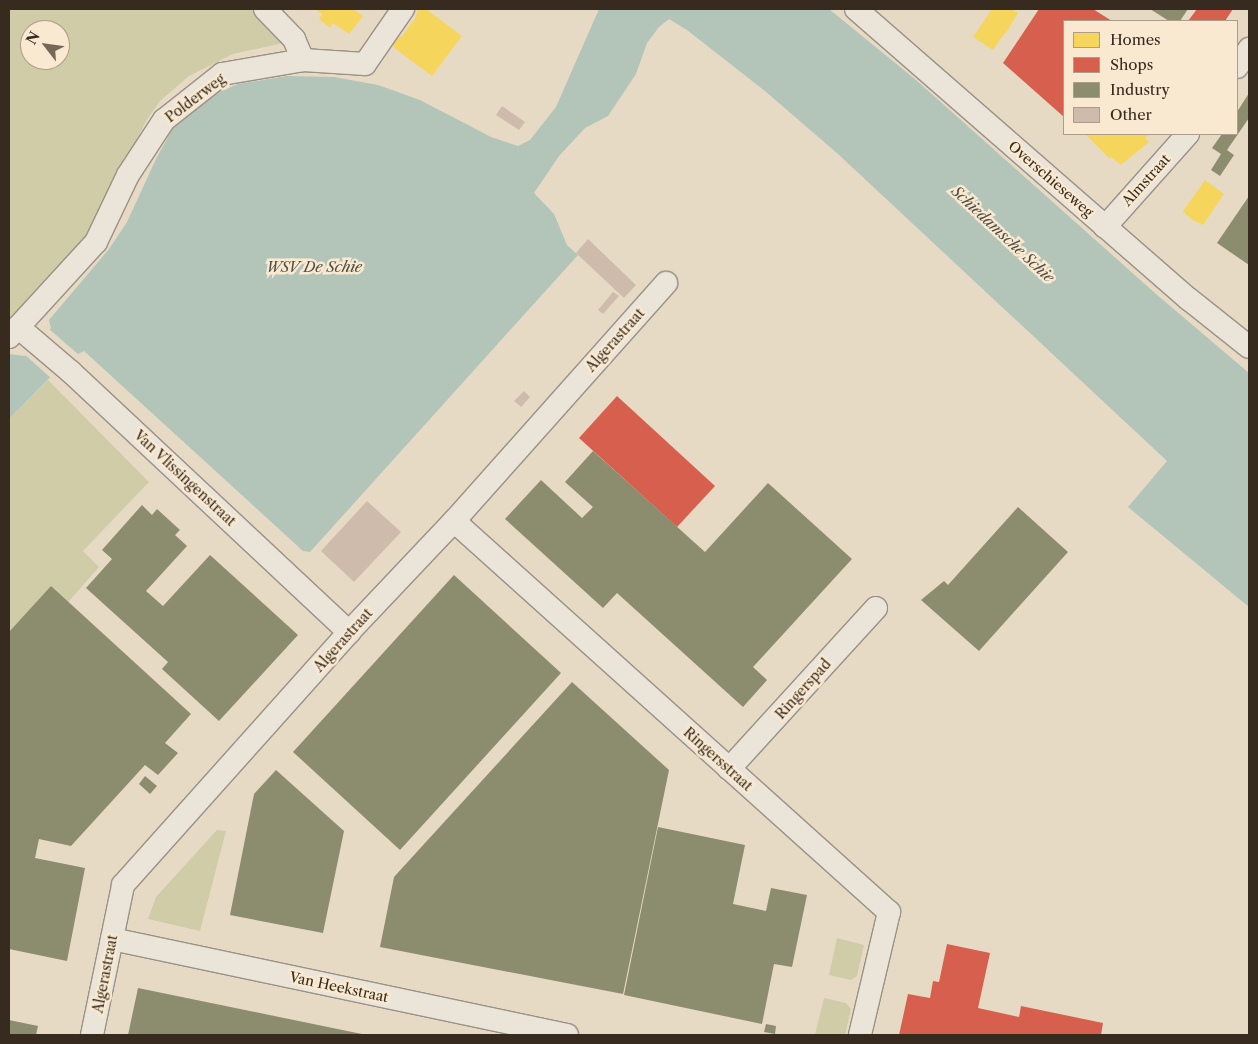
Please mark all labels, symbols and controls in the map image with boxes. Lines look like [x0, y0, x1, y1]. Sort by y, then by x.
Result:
north arrow [20, 20, 70, 70]
legend [1063, 20, 1238, 135]
text: N [22, 28, 44, 48]
text: Homes [1110, 30, 1161, 49]
text: Shops [1110, 55, 1153, 74]
street label: Polderweg [162, 70, 228, 126]
text: Industry [1110, 80, 1170, 99]
text: Other [1110, 105, 1152, 124]
street label: Overschieseweg [1005, 138, 1097, 220]
street label: Almstraat [1118, 151, 1174, 209]
water label: Schiedamsche Schie [948, 182, 1058, 286]
water label: WSV De Schie [266, 258, 362, 276]
street label: Algerastraat [582, 305, 648, 375]
street label: Van Vlissingenstraat [131, 426, 239, 530]
street label: Algerastraat [310, 605, 376, 675]
street label: Ringerspad [772, 656, 834, 722]
street label: Ringersstraat [680, 724, 756, 794]
street label: Algerastraat [89, 933, 121, 1015]
street label: Van Heekstraat [288, 968, 390, 1006]

